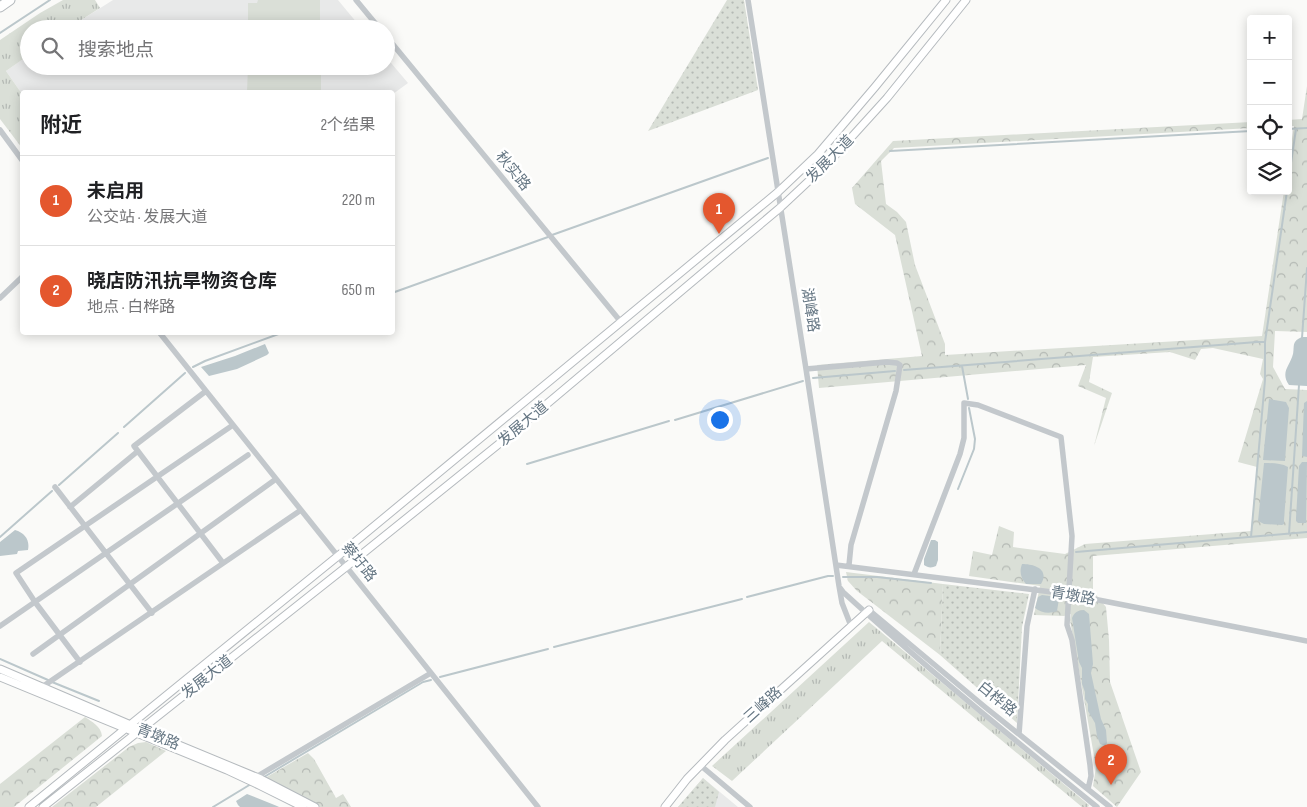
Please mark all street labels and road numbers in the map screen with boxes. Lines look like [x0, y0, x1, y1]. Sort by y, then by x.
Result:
street label: 发展大道 [802, 131, 858, 187]
street label: 秋实路 [491, 148, 535, 194]
street label: 湖峰路 [797, 286, 823, 334]
street label: 发展大道 [494, 397, 552, 451]
street label: 蔡圩路 [337, 539, 381, 585]
street label: 青墩路 [1049, 583, 1097, 609]
street label: 发展大道 [178, 651, 236, 703]
street label: 白桦路 [974, 677, 1020, 721]
street label: 三峰路 [740, 683, 786, 727]
street label: 青墩路 [134, 720, 182, 754]

